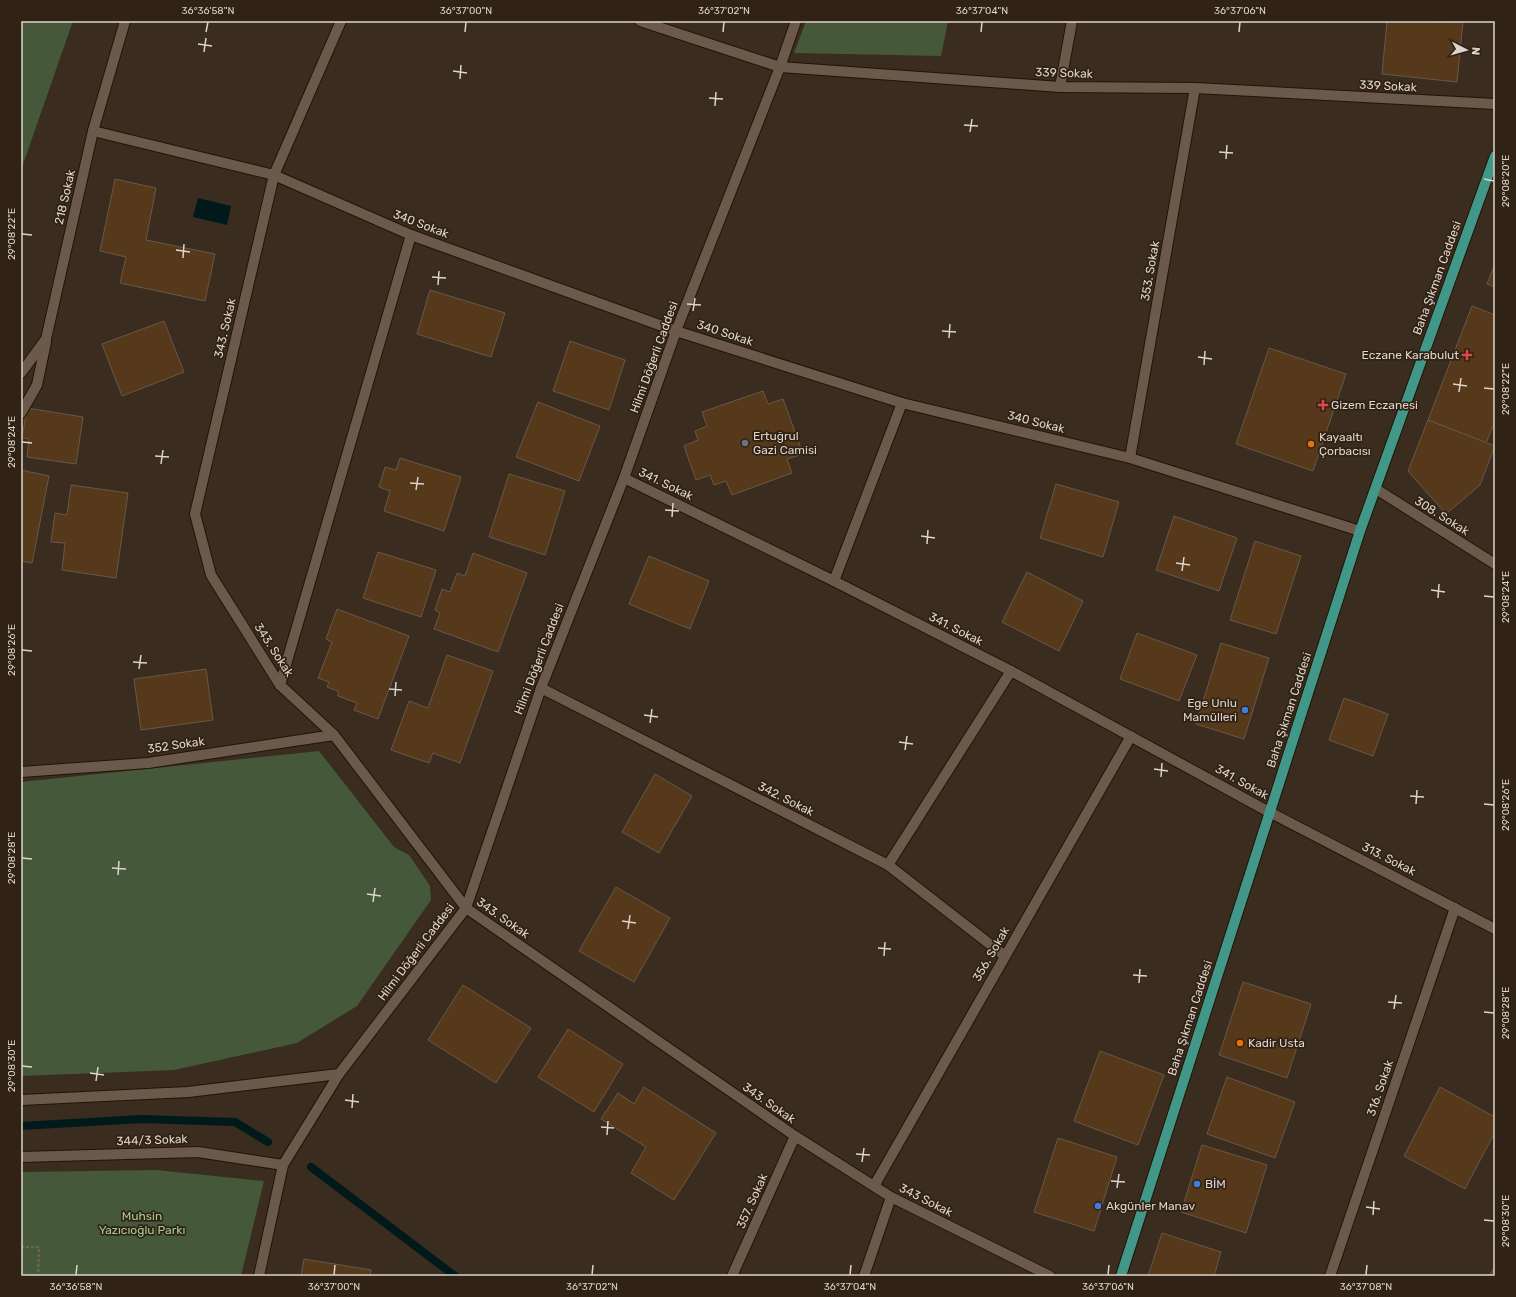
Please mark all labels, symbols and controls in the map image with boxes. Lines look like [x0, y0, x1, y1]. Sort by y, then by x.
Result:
text: 36°36'58"N [182, 5, 234, 17]
text: 36°37'00"N [440, 5, 492, 17]
text: 36°37'02"N [698, 5, 750, 17]
text: 36°37'04"N [956, 5, 1008, 17]
text: 36°37'06"N [1214, 5, 1266, 17]
north arrow [1446, 30, 1486, 70]
text: N [1469, 46, 1482, 56]
street label: 339 Sokak [1035, 65, 1094, 81]
street label: 339 Sokak [1359, 77, 1418, 95]
text: 29°08'20"E [1500, 155, 1512, 207]
street label: 218 Sokak [52, 167, 78, 226]
street label: 340 Sokak [391, 207, 452, 241]
text: 29°08'22"E [6, 208, 18, 260]
street label: Baha Şıkman Caddesi [1410, 219, 1464, 337]
street label: 353. Sokak [1138, 239, 1162, 302]
street label: 343. Sokak [211, 296, 239, 359]
street label: Hilmi Döğerli Caddesi [627, 299, 681, 415]
street label: 340 Sokak [695, 317, 756, 349]
place label: Eczane Karabulut [1361, 348, 1459, 362]
marker: Eczane Karabulut [1462, 350, 1472, 360]
text: 29°08'22"E [1500, 363, 1512, 415]
place label: Gizem Eczanesi [1331, 398, 1418, 412]
marker: Gizem Eczanesi [1318, 400, 1328, 410]
street label: 340 Sokak [1006, 408, 1067, 436]
text: 29°08'24"E [6, 416, 18, 468]
place label: Ertuğrul Gazi Camisi [753, 429, 817, 457]
place label: Kayaaltı Çorbacısı [1319, 430, 1371, 458]
marker: Ertuğrul Gazi Camisi [740, 438, 750, 448]
marker: Kayaaltı Çorbacısı [1306, 439, 1316, 449]
street label: 341. Sokak [637, 465, 696, 504]
street label: 308. Sokak [1412, 494, 1472, 539]
text: 29°08'24"E [1500, 571, 1512, 623]
street label: Hilmi Döğerli Caddesi [511, 601, 567, 717]
street label: 341. Sokak [927, 609, 986, 649]
street label: 343. Sokak [251, 621, 297, 680]
text: 29°08'26"E [6, 624, 18, 676]
street label: Baha Şıkman Caddesi [1264, 651, 1314, 769]
place label: Ege Unlu Mamülleri [1183, 696, 1237, 724]
marker: Ege Unlu Mamülleri [1240, 705, 1250, 715]
street label: 352 Sokak [147, 734, 206, 756]
street label: 341. Sokak [1213, 762, 1272, 803]
street label: 342. Sokak [756, 779, 817, 819]
text: 29°08'26"E [1500, 779, 1512, 831]
text: 29°08'28"E [6, 832, 18, 884]
street label: 313. Sokak [1360, 839, 1419, 879]
street label: 343. Sokak [474, 895, 533, 942]
street label: Hilmi Döğerli Caddesi [375, 901, 457, 1003]
street label: 356. Sokak [970, 923, 1013, 984]
street label: Baha Şıkman Caddesi [1165, 959, 1215, 1077]
text: 29°08'28"E [1500, 987, 1512, 1039]
place label: Kadir Usta [1248, 1036, 1305, 1050]
marker: Kadir Usta [1235, 1038, 1245, 1048]
text: 29°08'30"E [6, 1040, 18, 1092]
street label: 316. Sokak [1364, 1057, 1396, 1118]
street label: 343. Sokak [740, 1080, 799, 1127]
street label: 344/3 Sokak [116, 1132, 189, 1148]
street label: 357. Sokak [734, 1171, 771, 1231]
place label: BİM [1205, 1177, 1226, 1191]
marker: BİM [1192, 1179, 1202, 1189]
street label: 343 Sokak [897, 1181, 956, 1220]
text: 29°08'30"E [1500, 1195, 1512, 1247]
place label: Akgünler Manav [1106, 1199, 1195, 1213]
marker: Akgünler Manav [1093, 1201, 1103, 1211]
park label: Muhsin Yazıcıoğlu Parkı [99, 1209, 185, 1237]
text: 36°36'58"N [50, 1281, 102, 1293]
text: 36°37'00"N [308, 1281, 360, 1293]
text: 36°37'02"N [566, 1281, 618, 1293]
text: 36°37'04"N [824, 1281, 876, 1293]
text: 36°37'06"N [1082, 1281, 1134, 1293]
text: 36°37'08"N [1340, 1281, 1392, 1293]

